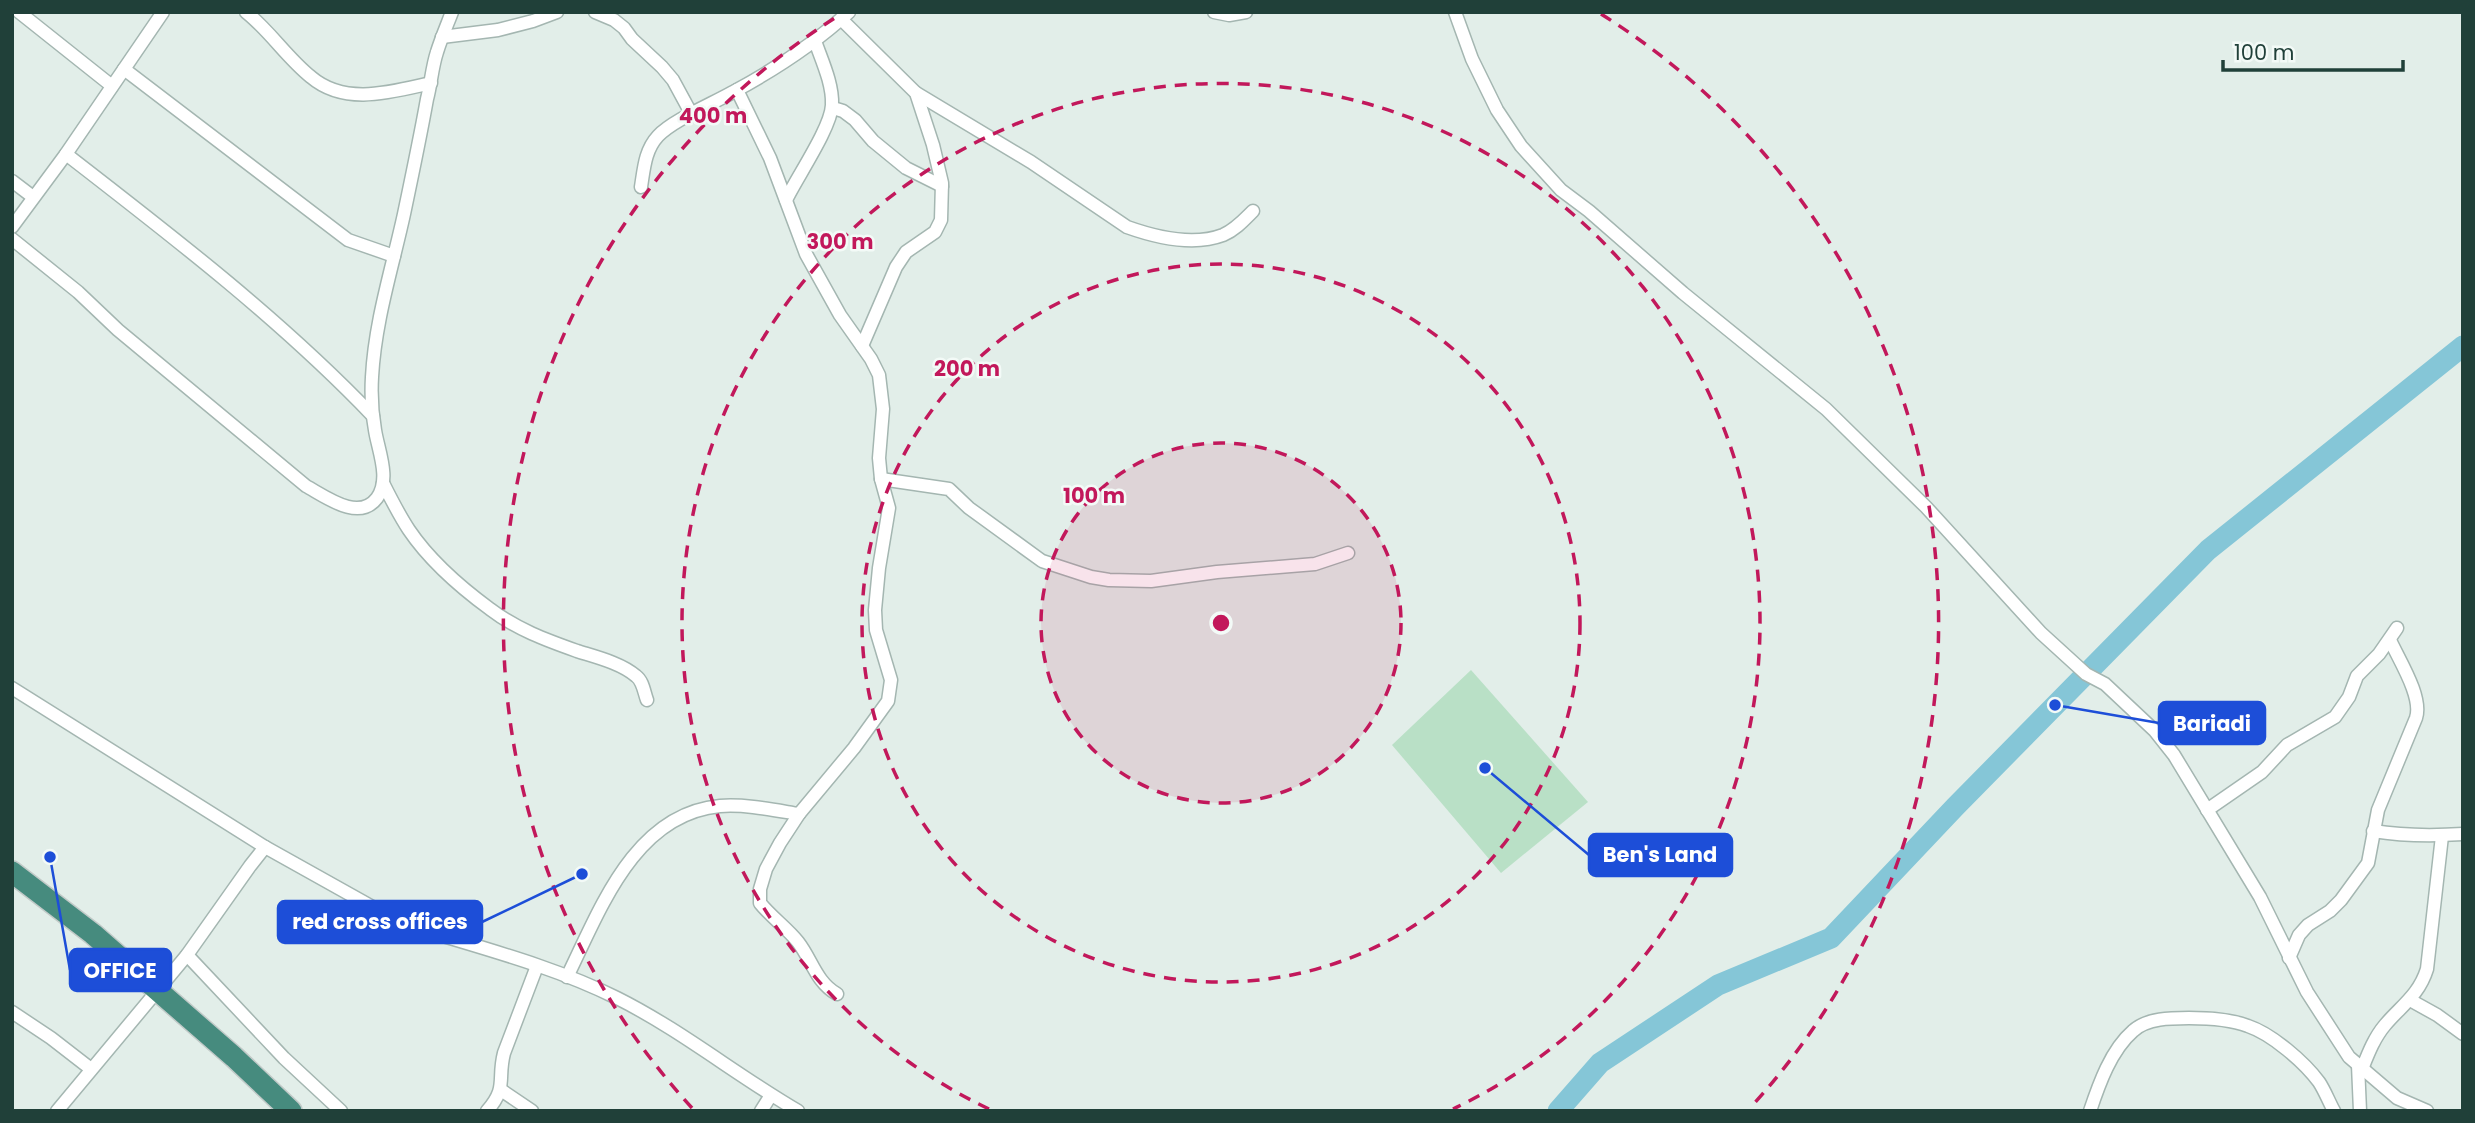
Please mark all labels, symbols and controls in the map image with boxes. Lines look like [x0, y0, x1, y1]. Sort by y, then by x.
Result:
scale bar [2223, 28, 2403, 72]
text: 100 m [2234, 38, 2294, 67]
text: 400 m [679, 101, 747, 130]
text: 300 m [807, 227, 873, 256]
text: 200 m [934, 354, 1000, 383]
text: 100 m [1063, 481, 1125, 510]
centre of rings [1209, 611, 1233, 635]
callout: Bariadi [2159, 702, 2265, 744]
text: Bariadi [2173, 709, 2251, 738]
callout: Ben's Land [1589, 834, 1732, 876]
text: Ben's Land [1603, 840, 1717, 869]
callout: red cross offices [278, 901, 482, 943]
text: red cross offices [292, 907, 468, 936]
callout: OFFICE [70, 949, 171, 991]
text: OFFICE [83, 956, 157, 985]

